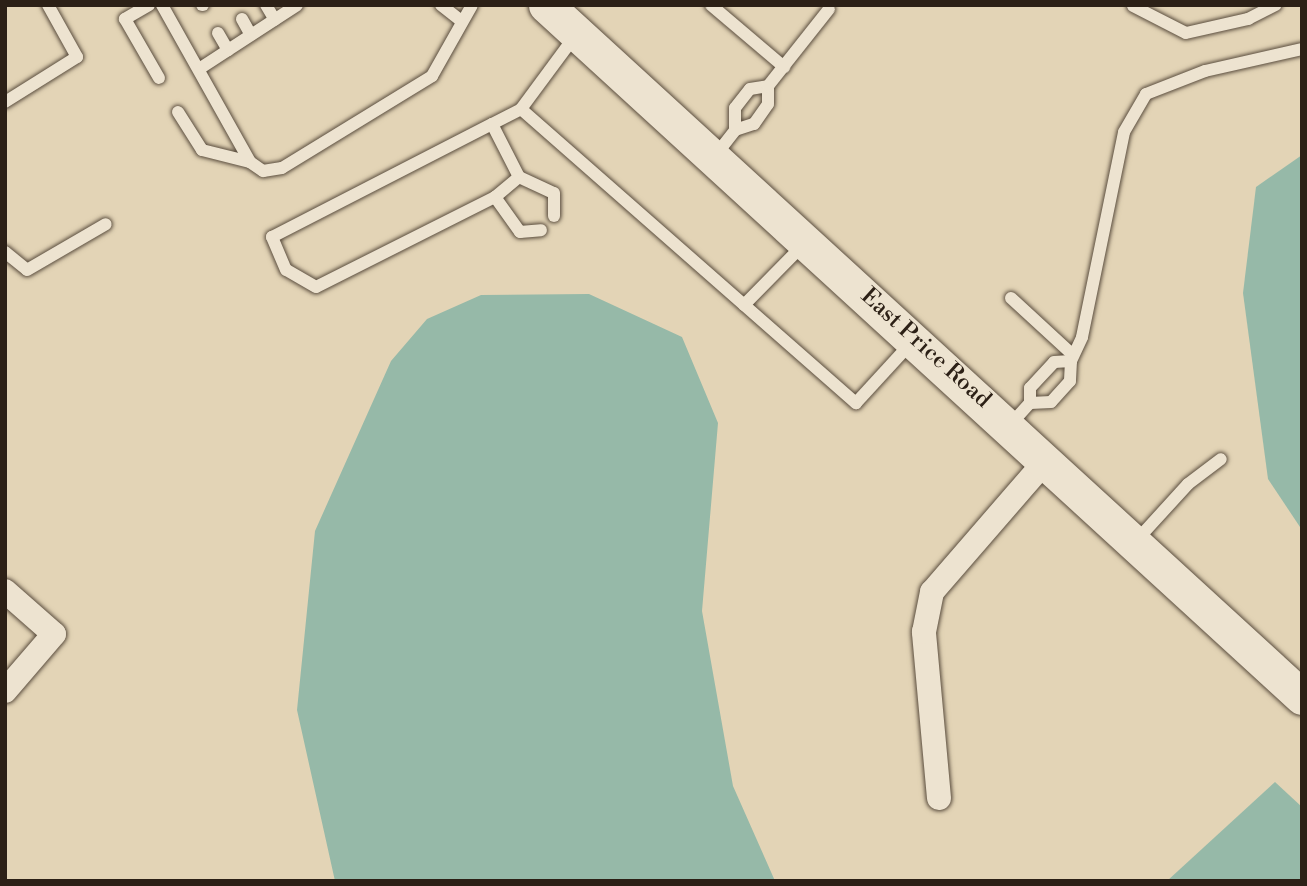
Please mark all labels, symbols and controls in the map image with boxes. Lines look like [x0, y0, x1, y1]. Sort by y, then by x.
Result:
street label: East Price Road [855, 282, 997, 414]

